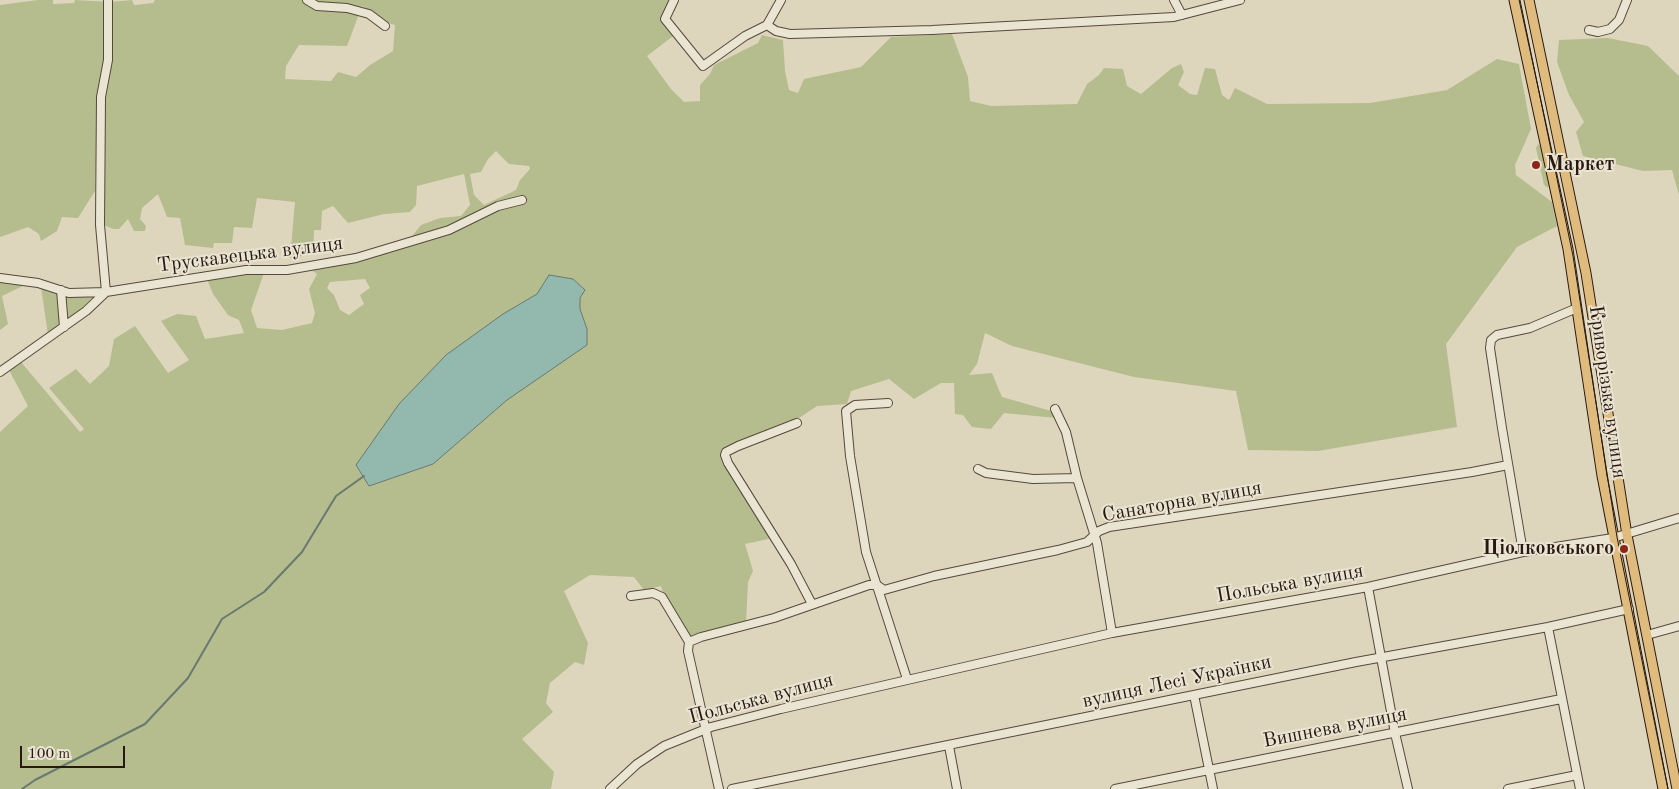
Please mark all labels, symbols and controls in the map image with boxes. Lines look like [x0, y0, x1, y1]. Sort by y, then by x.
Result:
place label: Маркет [1546, 153, 1614, 177]
marker: Маркет [1530, 159, 1542, 171]
street label: Трускавецька вулиця [156, 232, 344, 278]
street label: Криворізька вулиця [1583, 304, 1631, 480]
street label: Санаторна вулиця [1100, 476, 1264, 528]
place label: Ціолковського [1483, 537, 1614, 561]
marker: Ціолковського [1618, 543, 1630, 555]
street label: Польська вулиця [1215, 559, 1365, 609]
street label: вулиця Лесі Українки [1080, 650, 1274, 714]
street label: Польська вулиця [686, 668, 836, 730]
street label: Вишнева вулиця [1261, 702, 1409, 754]
scale bar [22, 736, 128, 768]
text: 100 m [28, 747, 70, 762]

